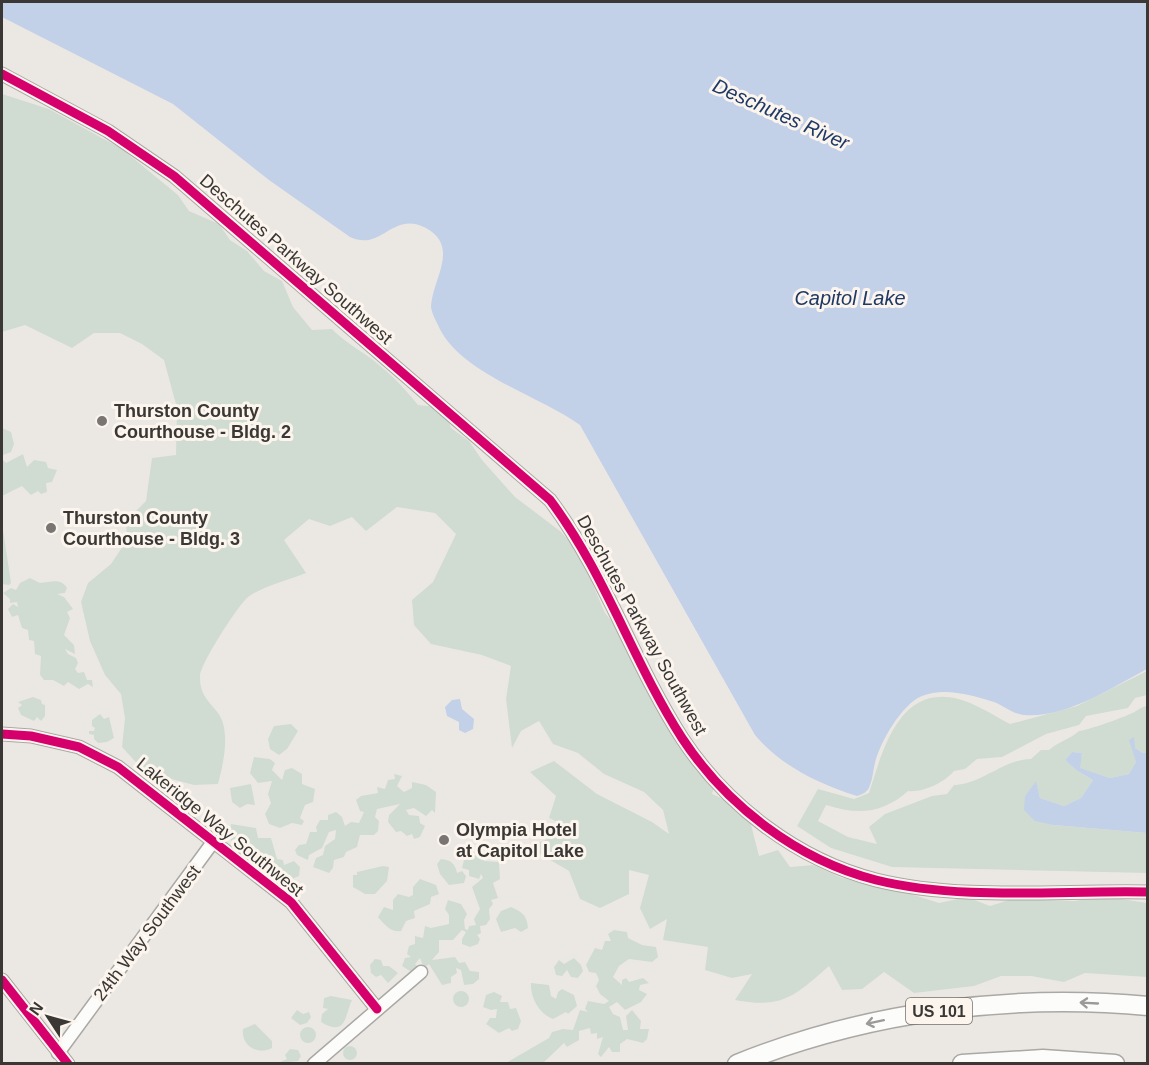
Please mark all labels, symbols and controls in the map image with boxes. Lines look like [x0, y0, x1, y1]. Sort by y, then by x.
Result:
water label: Deschutes River [710, 74, 854, 154]
street label: Deschutes Parkway Southwest [196, 170, 396, 348]
water label: Capitol Lake [794, 287, 906, 309]
place label: Thurston County Courthouse - Bldg. 2 [114, 401, 291, 442]
marker: Thurston County Courthouse - Bldg. 2 [95, 414, 109, 428]
place label: Thurston County Courthouse - Bldg. 3 [63, 508, 240, 549]
street label: Deschutes Parkway Southwest [573, 512, 711, 738]
marker: Thurston County Courthouse - Bldg. 3 [44, 521, 58, 535]
street label: Lakeridge Way Southwest [133, 754, 307, 900]
place label: Olympia Hotel at Capitol Lake [456, 820, 584, 861]
marker: Olympia Hotel at Capitol Lake [437, 833, 451, 847]
street label: 24th Way Southwest [90, 861, 204, 1005]
north arrow [18, 987, 78, 1047]
one-way arrow [1080, 997, 1100, 1008]
road number: US 101 [906, 998, 972, 1024]
text: N [26, 999, 47, 1018]
one-way arrow [865, 1017, 884, 1029]

